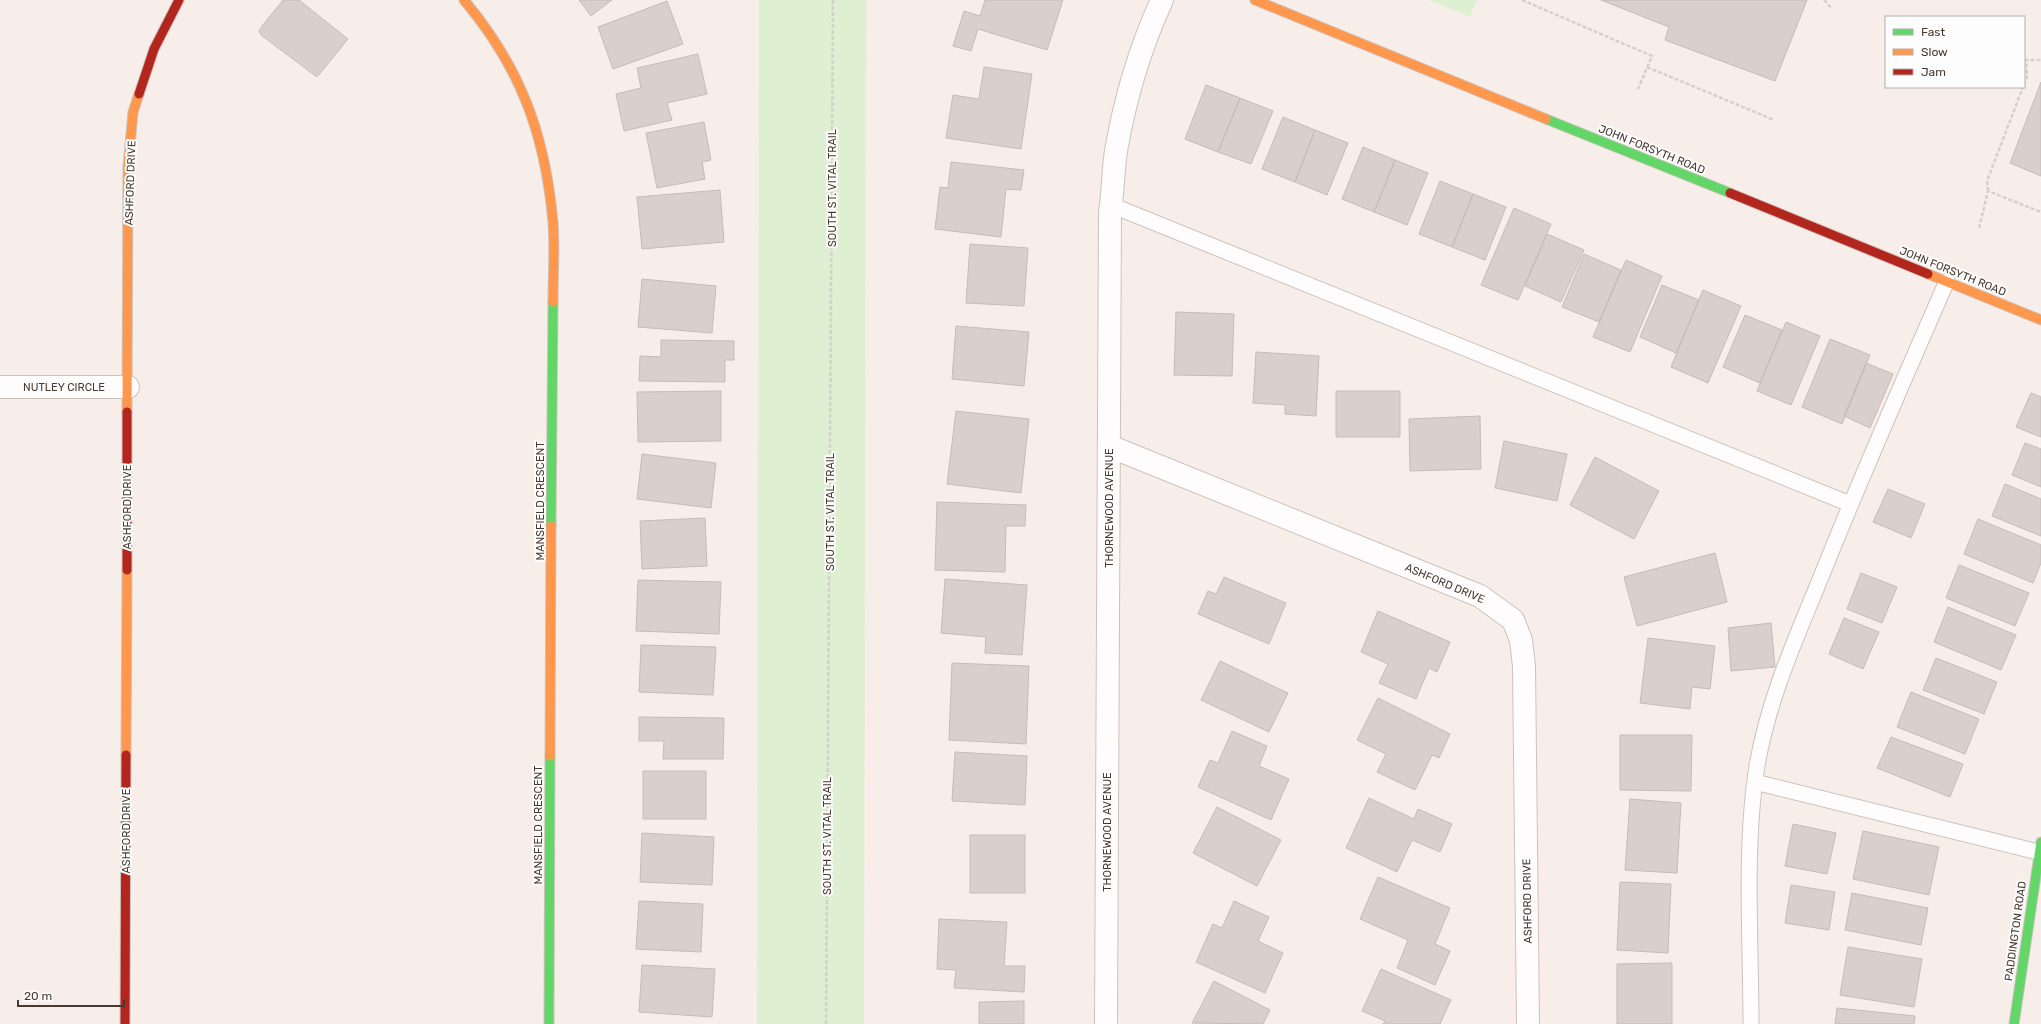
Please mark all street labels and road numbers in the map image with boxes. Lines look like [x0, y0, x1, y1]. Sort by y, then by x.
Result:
street label: JOHN FORSYTH ROAD [1597, 122, 1707, 177]
street label: SOUTH ST. VITAL TRAIL [826, 129, 839, 247]
street label: ASHFORD DRIVE [123, 140, 138, 226]
street label: JOHN FORSYTH ROAD [1898, 244, 2008, 299]
street label: NUTLEY CIRCLE [23, 381, 105, 394]
street label: MANSFIELD CRESCENT [534, 441, 547, 561]
street label: THORNEWOOD AVENUE [1103, 448, 1116, 568]
street label: SOUTH ST. VITAL TRAIL [824, 453, 837, 571]
street label: ASHFORD DRIVE [121, 464, 134, 549]
street label: ASHFORD DRIVE [1403, 561, 1487, 606]
street label: MANSFIELD CRESCENT [532, 765, 545, 885]
street label: THORNEWOOD AVENUE [1101, 772, 1114, 892]
street label: SOUTH ST. VITAL TRAIL [821, 777, 834, 895]
street label: ASHFORD DRIVE [120, 788, 133, 873]
street label: ASHFORD DRIVE [1520, 858, 1535, 944]
street label: PADDINGTON ROAD [2002, 880, 2029, 982]

